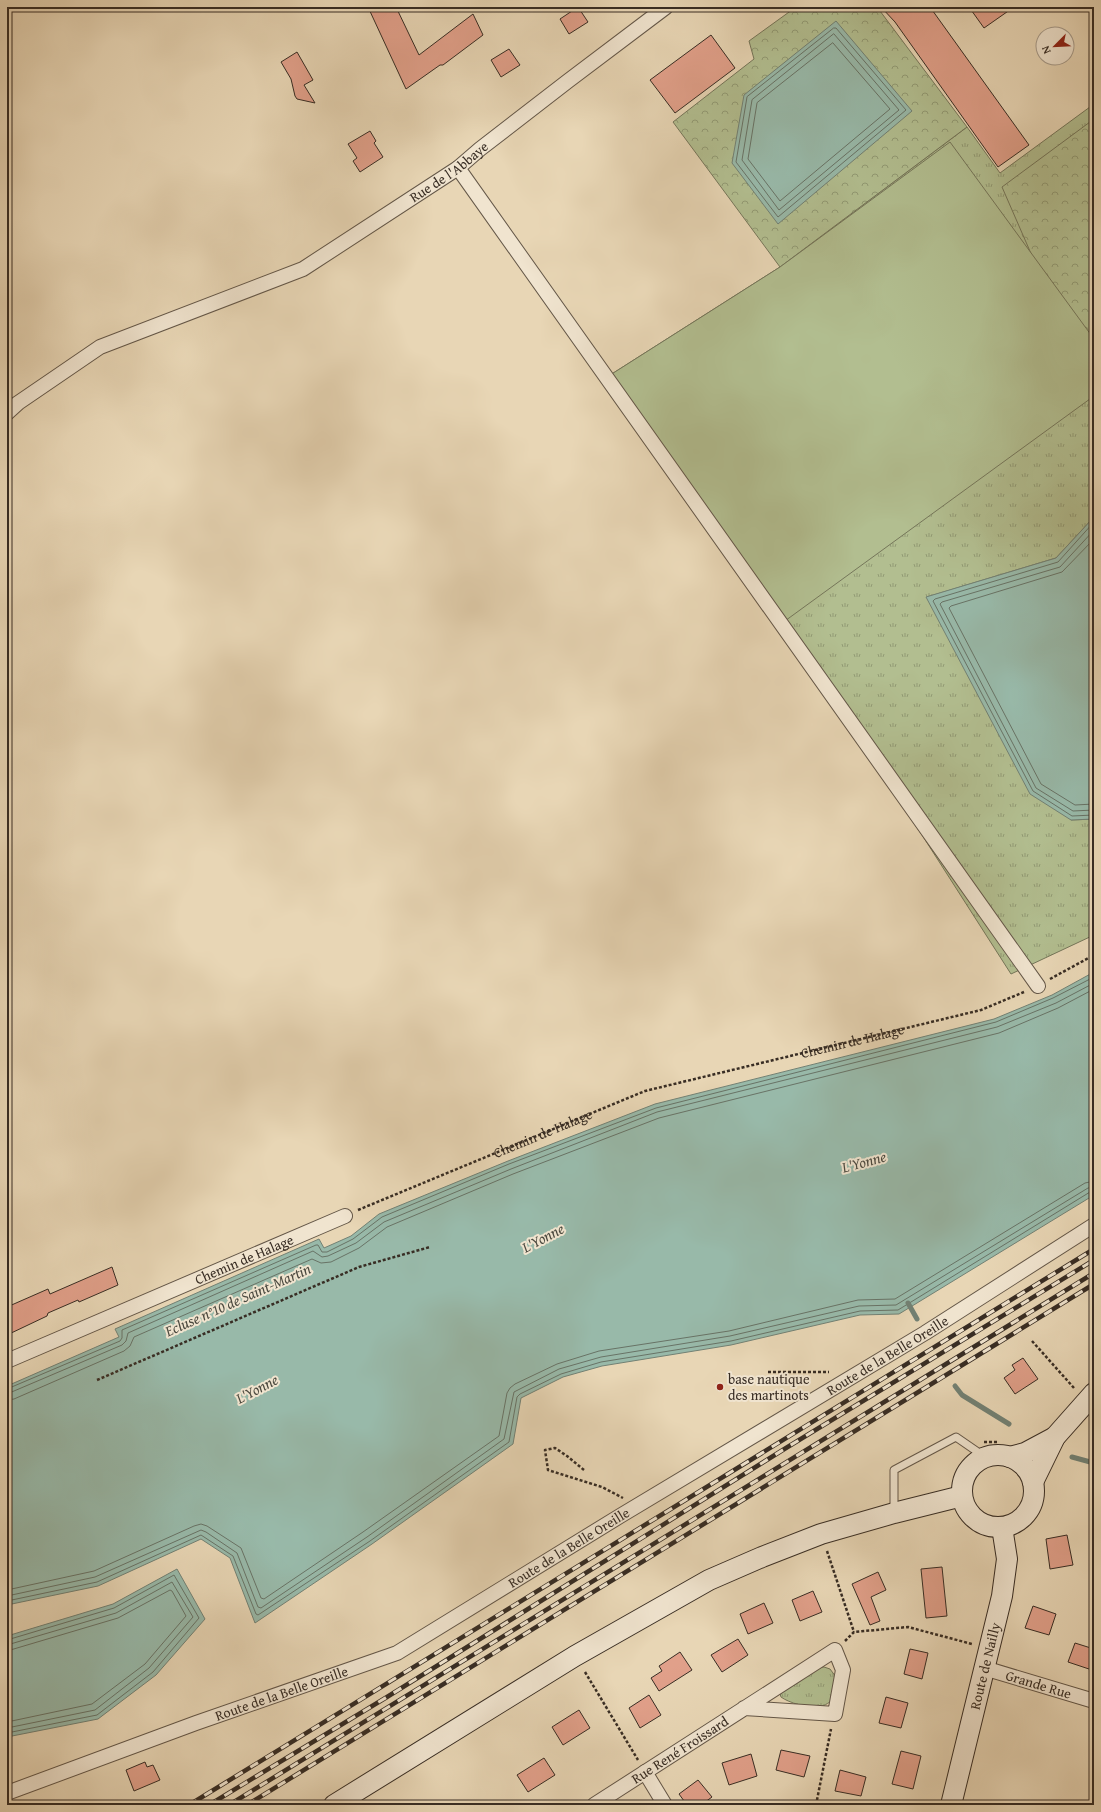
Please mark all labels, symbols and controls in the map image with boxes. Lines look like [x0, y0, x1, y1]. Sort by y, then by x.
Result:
north arrow [1035, 26, 1075, 66]
text: N [1037, 43, 1055, 57]
street label: Rue de l'Abbaye [406, 136, 493, 207]
street label: Chemin de Halage [799, 1019, 906, 1063]
street label: Chemin de Halage [490, 1104, 596, 1163]
water label: L'Yonne [838, 1146, 888, 1178]
water label: L'Yonne [517, 1218, 568, 1258]
street label: Chemin de Halage [192, 1229, 297, 1289]
water label: Ecluse n°10 de Saint-Martin [161, 1258, 314, 1342]
street label: Route de la Belle Oreille [823, 1310, 953, 1400]
water label: L'Yonne [231, 1369, 282, 1409]
place label: base nautique des martinots [728, 1369, 810, 1405]
marker: base nautique des martinots [715, 1382, 725, 1392]
street label: Route de la Belle Oreille [504, 1502, 634, 1592]
street label: Route de Nailly [965, 1620, 1005, 1712]
street label: Route de la Belle Oreille [212, 1661, 351, 1726]
street label: Grande Rue [1003, 1665, 1074, 1704]
street label: Rue René Froissard [627, 1711, 733, 1788]

